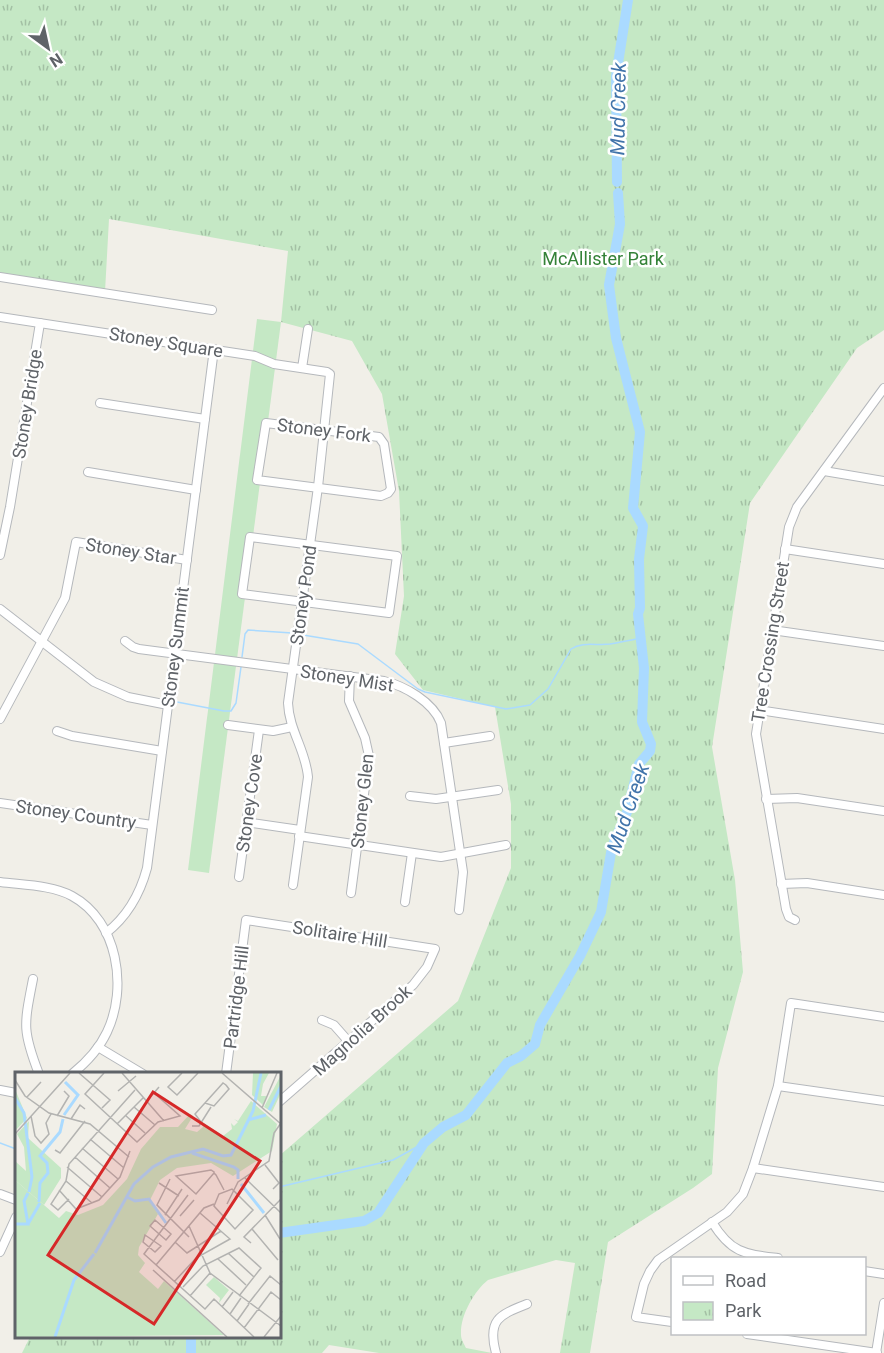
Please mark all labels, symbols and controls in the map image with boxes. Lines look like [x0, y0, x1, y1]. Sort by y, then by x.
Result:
north arrow [18, 18, 78, 78]
text: N [46, 49, 66, 71]
water label: Mud Creek [605, 61, 631, 156]
park label: McAllister Park [542, 248, 665, 269]
street label: Stoney Square [107, 323, 225, 361]
street label: Stoney Bridge [8, 348, 46, 460]
street label: Stoney Fork [276, 414, 373, 446]
street label: Stoney Star [84, 533, 178, 569]
street label: Stoney Pond [286, 544, 320, 646]
street label: Tree Crossing Street [747, 560, 793, 724]
street label: Stoney Summit [157, 585, 193, 709]
street label: Stoney Mist [299, 660, 395, 696]
street label: Stoney Cove [232, 753, 266, 853]
street label: Stoney Glen [347, 753, 377, 849]
water label: Mud Creek [602, 759, 655, 856]
street label: Stoney Country [14, 795, 138, 833]
street label: Solitaire Hill [291, 916, 389, 952]
street label: Partridge Hill [219, 944, 253, 1050]
street label: Magnolia Brook [308, 980, 416, 1080]
inset map [15, 1072, 280, 1338]
legend [671, 1257, 866, 1335]
text: Road [725, 1270, 766, 1291]
text: Park [725, 1300, 762, 1321]

